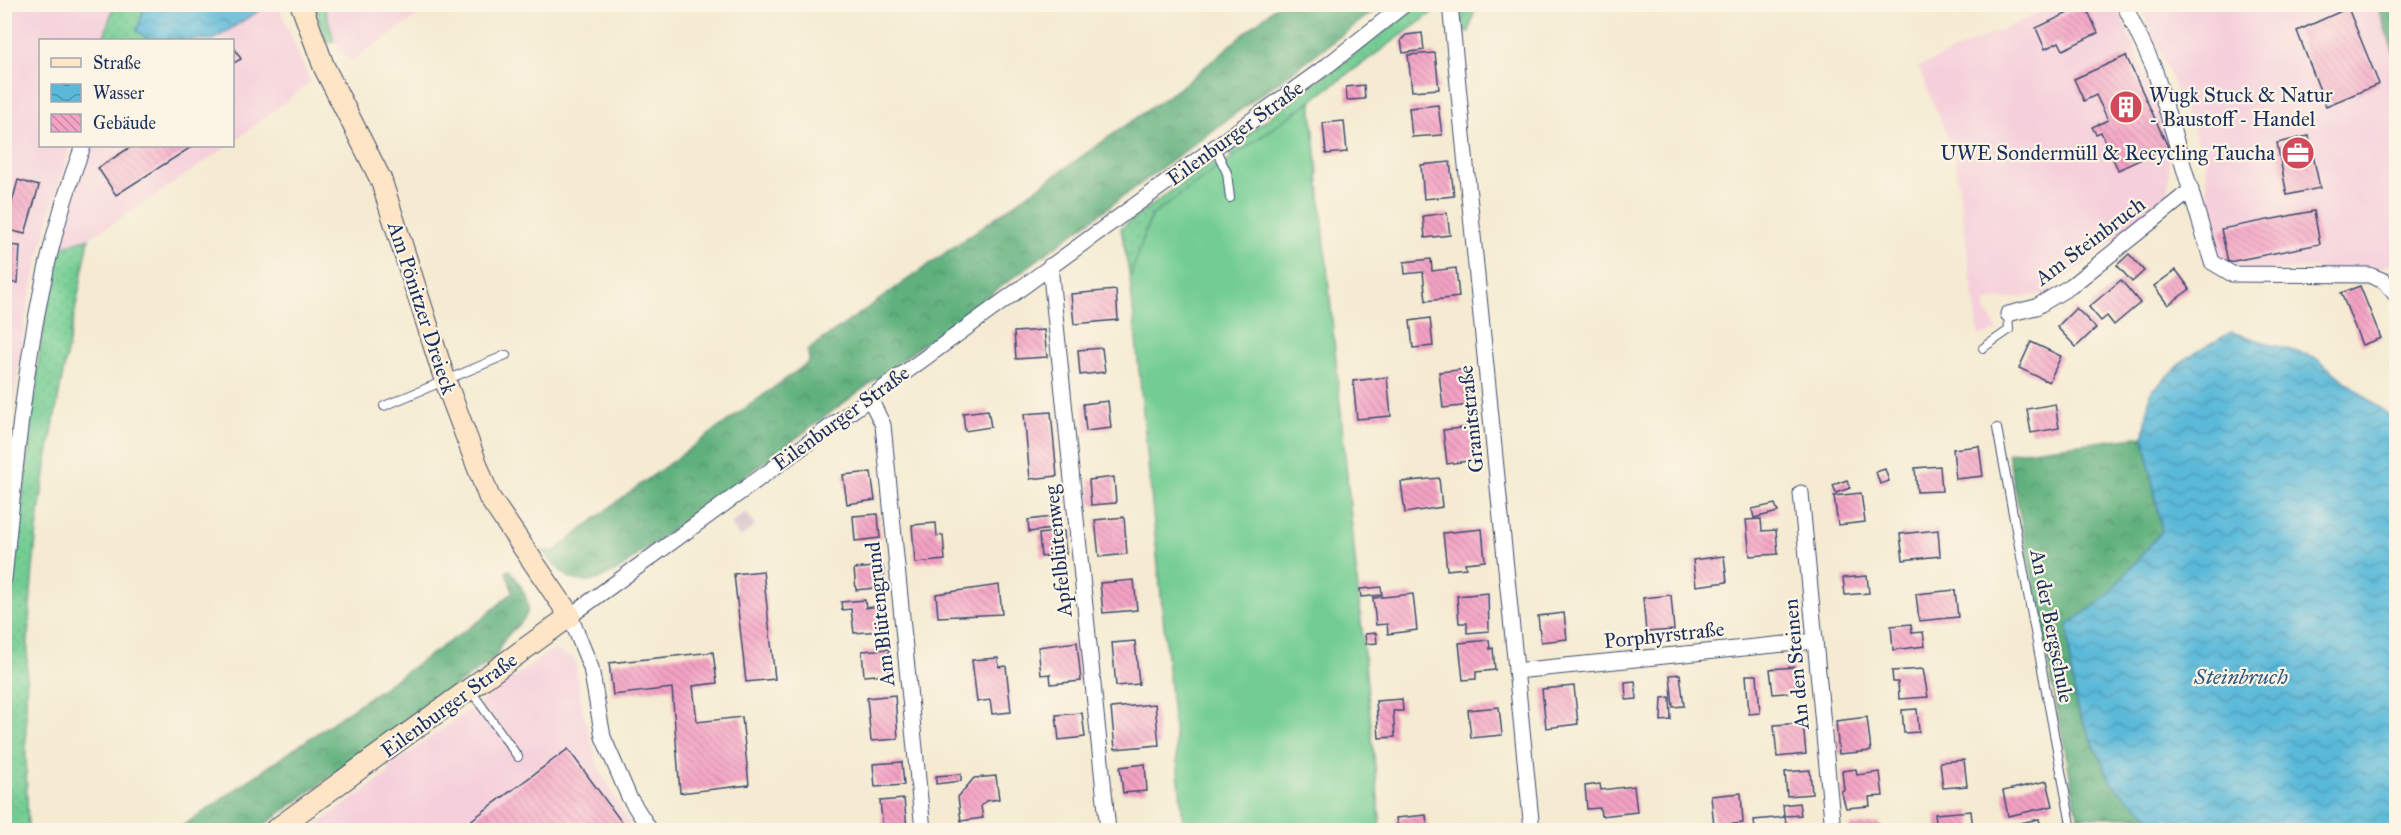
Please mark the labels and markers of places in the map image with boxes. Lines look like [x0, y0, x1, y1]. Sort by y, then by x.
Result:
place label: Wugk Stuck & Natur - Baustoff - Handel [2149, 82, 2333, 132]
building icon: Wugk Stuck & Natur - Baustoff - Handel [2108, 89, 2144, 125]
office icon: UWE Sondermüll & Recycling Taucha [2280, 135, 2316, 171]
place label: UWE Sondermüll & Recycling Taucha [1940, 140, 2275, 166]

